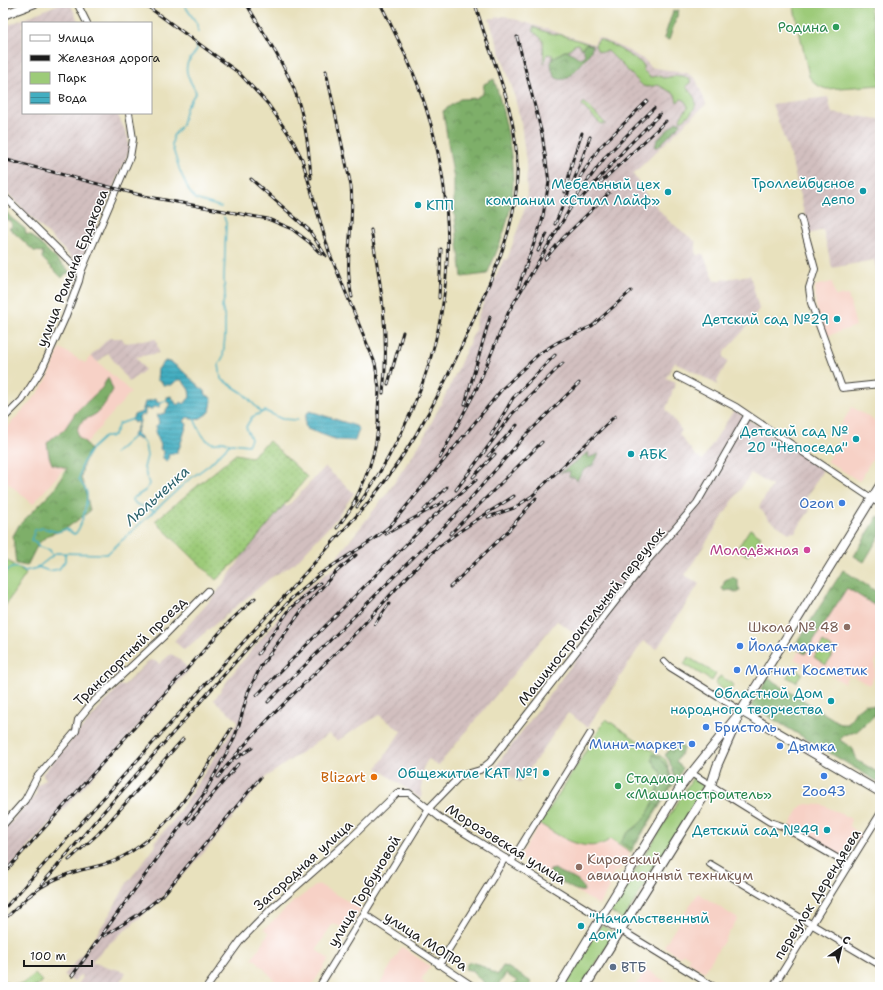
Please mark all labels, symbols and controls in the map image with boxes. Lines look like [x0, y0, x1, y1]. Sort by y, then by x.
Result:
place label: Родина [778, 18, 828, 36]
legend [22, 22, 152, 114]
marker: Родина [831, 22, 841, 32]
text: Улица [58, 30, 95, 46]
text: Железная дорога [58, 50, 161, 66]
text: Парк [58, 70, 87, 86]
text: Вода [58, 90, 87, 106]
place label: Троллейбусное депо [751, 174, 855, 208]
place label: Мебельный цех компании «Стилл Лайф» [486, 175, 660, 209]
street label: улица Романа Ердякова [32, 186, 112, 350]
marker: Троллейбусное депо [858, 186, 868, 196]
marker: Мебельный цех компании «Стилл Лайф» [663, 187, 673, 197]
place label: КПП [426, 196, 454, 214]
marker: КПП [413, 200, 423, 210]
place label: Детский сад №29 [702, 310, 829, 328]
marker: Детский сад №29 [832, 314, 842, 324]
place label: Детский сад № 20 "Непоседа" [740, 422, 848, 456]
marker: Детский сад № 20 "Непоседа" [851, 434, 861, 444]
place label: АБК [639, 445, 667, 463]
marker: АБК [626, 449, 636, 459]
water label: Люльченка [119, 461, 194, 531]
place label: Ozon [799, 494, 834, 512]
marker: Ozon [837, 498, 847, 508]
street label: Машиностроительный переулок [514, 523, 669, 709]
place label: Молодёжная [710, 541, 799, 559]
marker: Молодёжная [802, 545, 812, 555]
street label: Транспортный проезд [70, 592, 190, 710]
place label: Школа № 48 [748, 618, 839, 636]
marker: Школа № 48 [842, 622, 852, 632]
place label: Йола-маркет [748, 637, 838, 655]
marker: Йола-маркет [735, 641, 745, 651]
place label: Магнит Косметик [745, 661, 868, 679]
marker: Магнит Косметик [732, 665, 742, 675]
place label: Областной Дом народного творчества [670, 684, 823, 718]
marker: Областной Дом народного творчества [826, 696, 836, 706]
place label: Бристоль [714, 718, 777, 736]
marker: Бристоль [701, 722, 711, 732]
place label: Мини-маркет [589, 735, 685, 753]
place label: Дымка [788, 737, 836, 755]
marker: Мини-маркет [687, 739, 697, 749]
marker: Дымка [775, 741, 785, 751]
place label: Общежитие КАТ №1 [397, 764, 538, 782]
place label: Blizart [321, 768, 366, 786]
marker: Общежитие КАТ №1 [541, 768, 551, 778]
place label: Стадион «Машиностроитель» [626, 769, 772, 803]
marker: Zoo43 [819, 771, 829, 781]
marker: Blizart [369, 772, 379, 782]
marker: Стадион «Машиностроитель» [613, 781, 623, 791]
place label: Zoo43 [802, 782, 846, 800]
street label: Морозовская улица [442, 800, 570, 889]
street label: Загородная улица [250, 816, 357, 914]
place label: Детский сад №49 [692, 821, 819, 839]
street label: переулок Дерендяева [769, 825, 865, 963]
marker: Детский сад №49 [822, 825, 832, 835]
street label: улица Горбуновой [324, 832, 404, 950]
place label: Кировский авиационный техникум [587, 850, 753, 884]
marker: Кировский авиационный техникум [574, 862, 584, 872]
street label: улица МОПРа [381, 907, 471, 975]
place label: "Начальственный дом" [589, 909, 709, 943]
marker: "Начальственный дом" [576, 921, 586, 931]
north arrow [821, 928, 861, 968]
text: С [839, 932, 854, 948]
scale bar [24, 942, 92, 968]
text: 100 m [30, 948, 66, 964]
place label: ВТБ [621, 958, 646, 976]
marker: ВТБ [608, 962, 618, 972]

